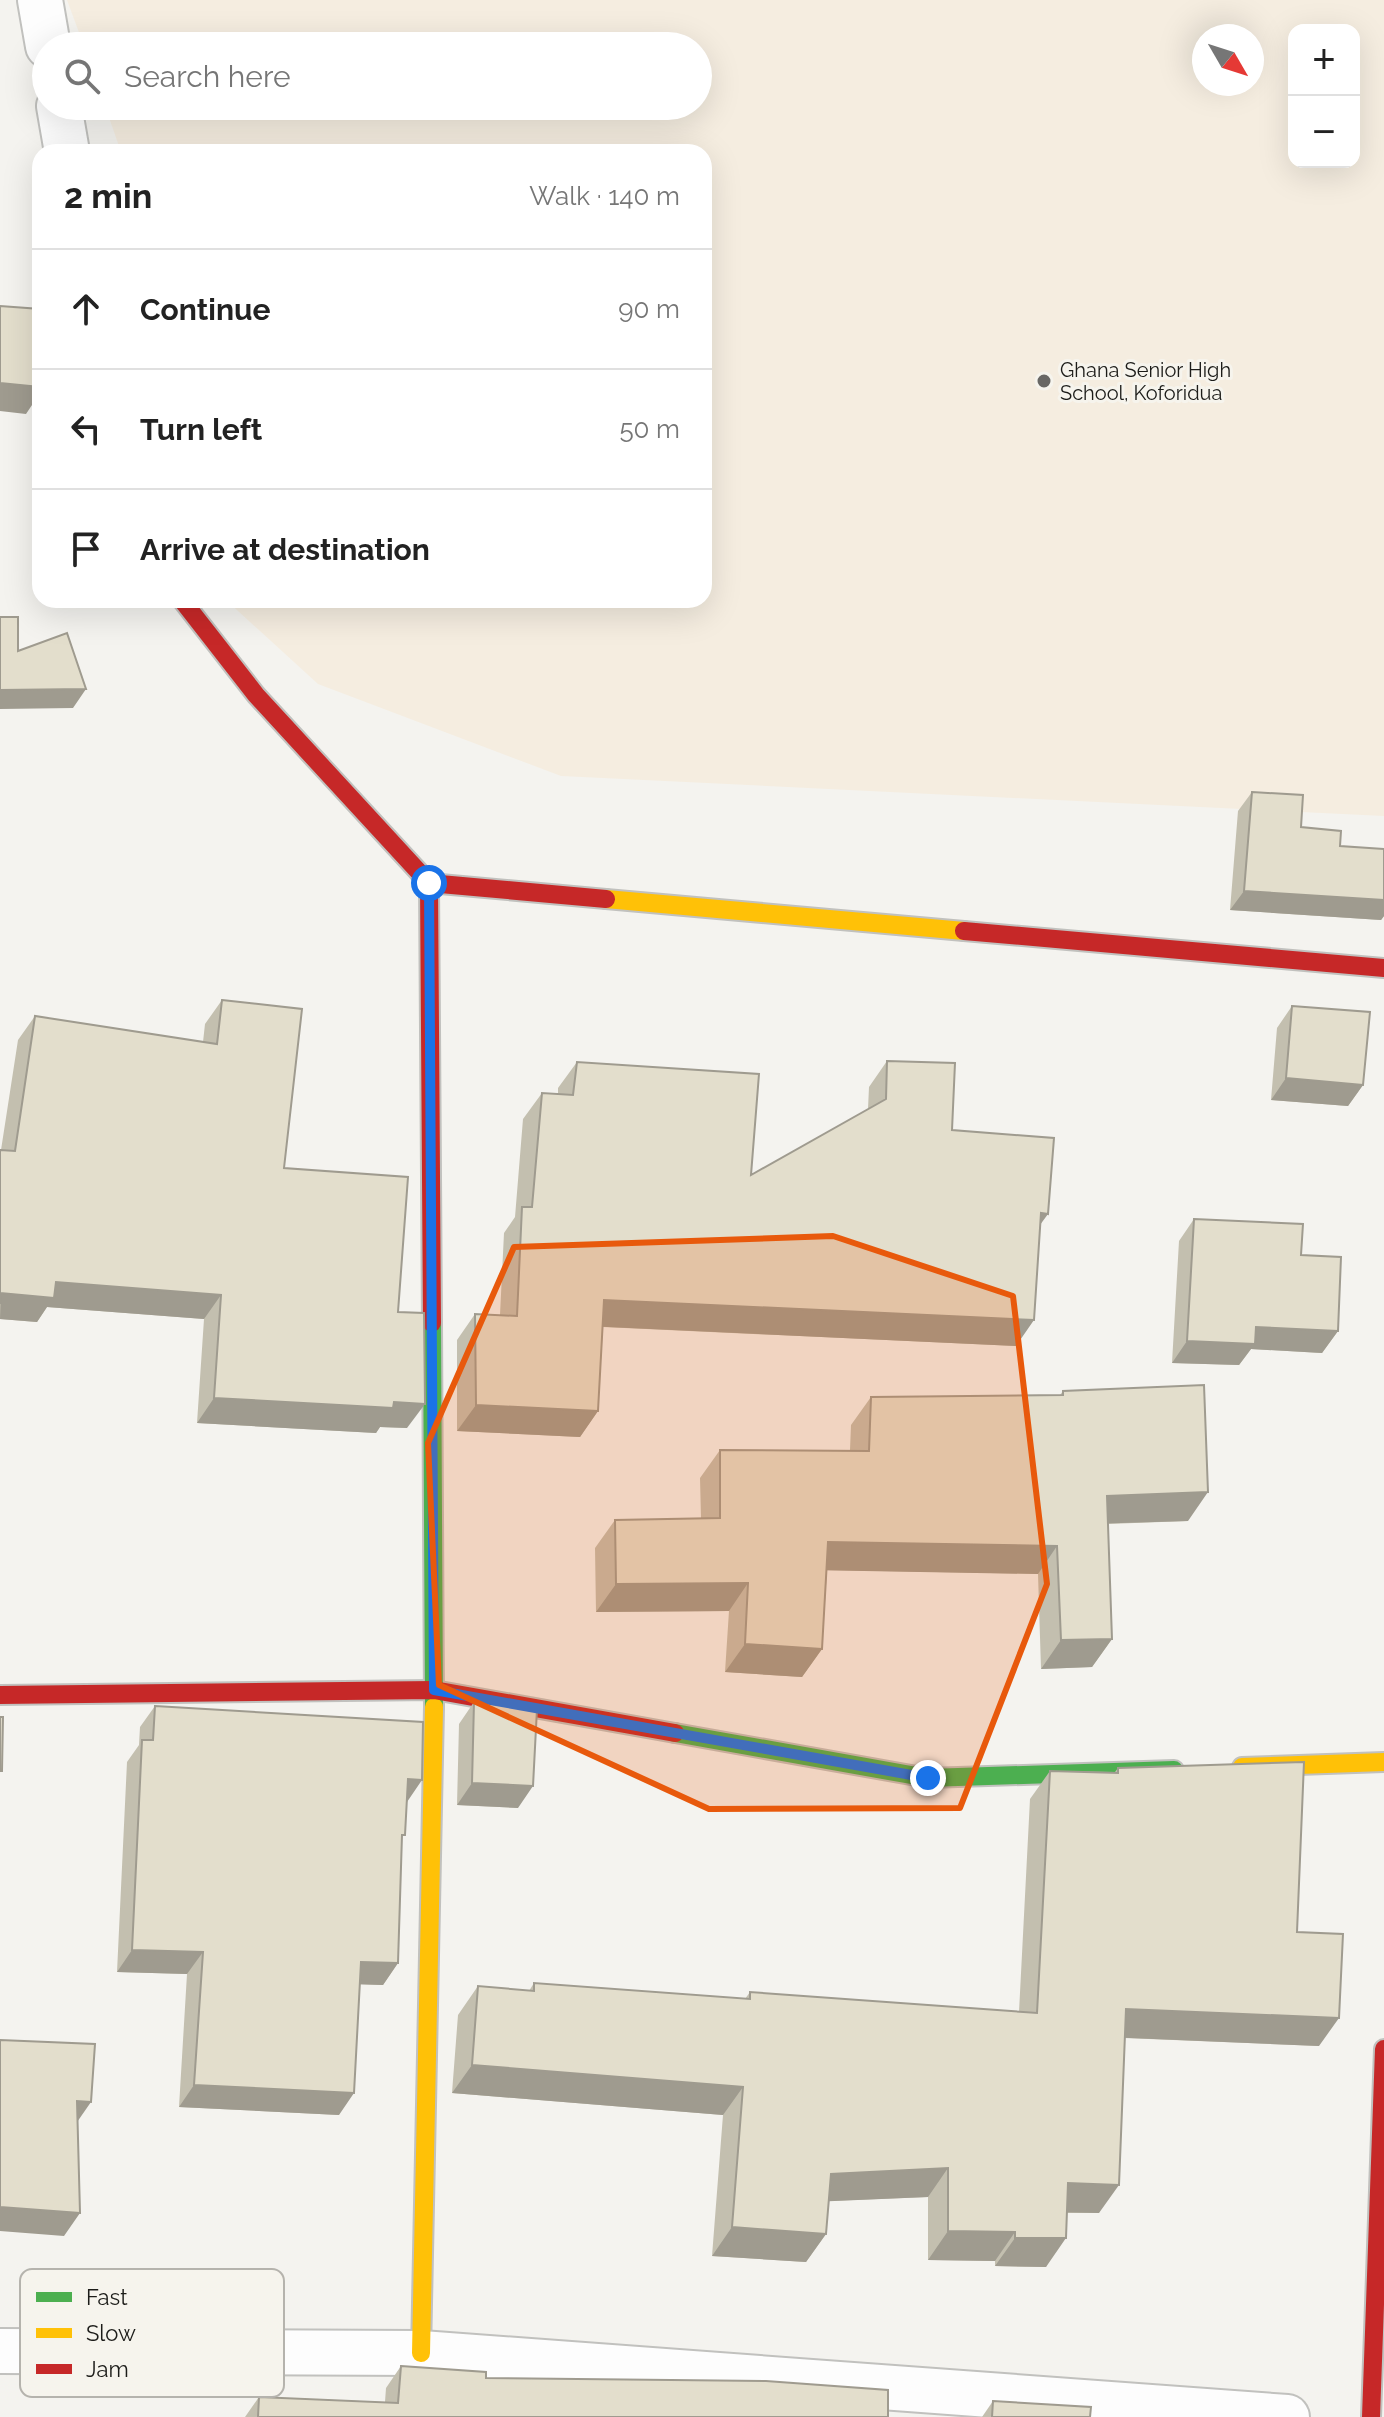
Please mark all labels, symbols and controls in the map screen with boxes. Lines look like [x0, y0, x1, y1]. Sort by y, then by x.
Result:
north arrow [1192, 24, 1264, 96]
map controls [1288, 24, 1360, 168]
button: + [1288, 24, 1360, 96]
search box [32, 32, 712, 120]
icon: search [60, 54, 104, 98]
text: Search here [124, 59, 291, 94]
button: − [1288, 96, 1360, 168]
text: 2 min [64, 176, 152, 216]
text: Walk · 140 m [529, 181, 680, 211]
icon: ahead [64, 287, 108, 331]
text: Continue [140, 292, 271, 327]
text: 90 m [618, 294, 680, 324]
place label: Ghana Senior High School, Koforidua [1060, 358, 1231, 405]
marker: Ghana Senior High School, Koforidua [1035, 372, 1053, 390]
icon: left [64, 407, 108, 451]
text: Turn left [140, 412, 262, 447]
text: 50 m [619, 414, 680, 444]
icon: arrive [64, 527, 108, 571]
text: Arrive at destination [140, 532, 430, 567]
route start [411, 865, 447, 901]
route end [910, 1760, 946, 1796]
legend [20, 2269, 284, 2397]
text: Fast [86, 2284, 128, 2310]
text: Slow [86, 2320, 136, 2346]
text: Jam [86, 2356, 129, 2382]

